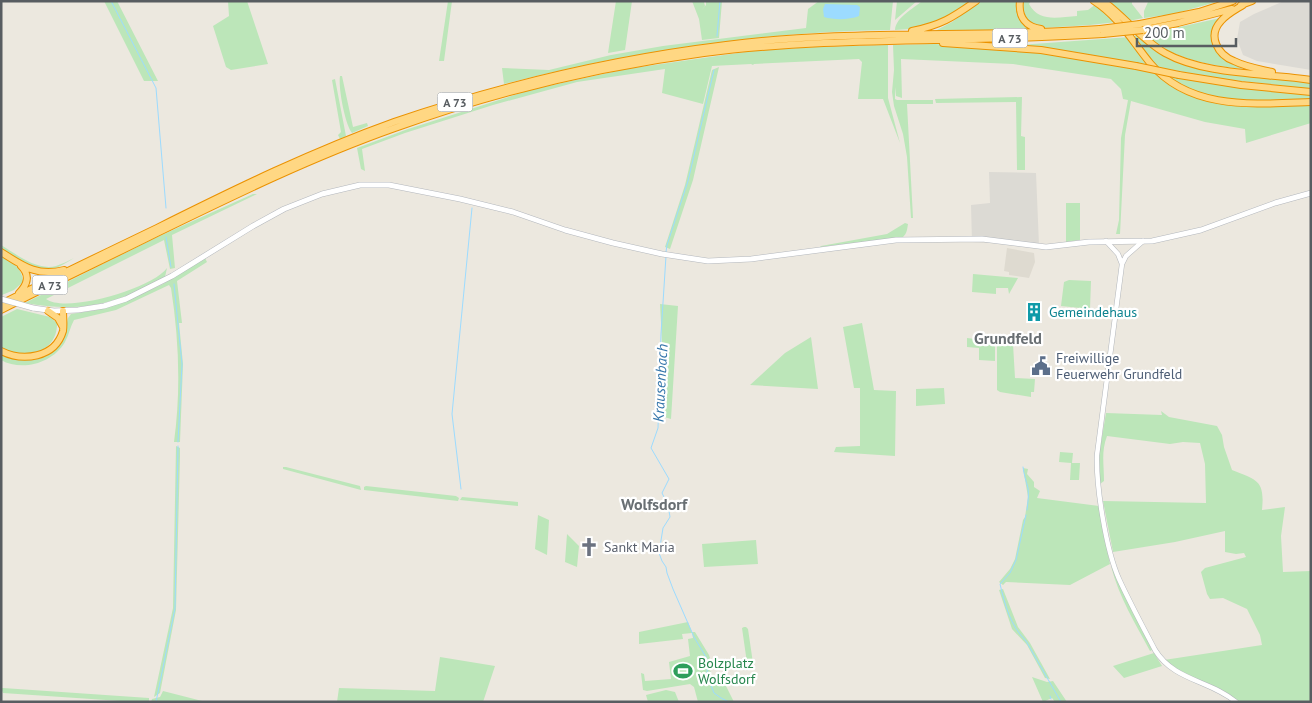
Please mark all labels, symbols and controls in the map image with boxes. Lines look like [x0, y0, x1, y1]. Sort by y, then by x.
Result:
scale bar [1137, 15, 1236, 47]
text: 200 m [1144, 23, 1185, 42]
road number: A 73 [992, 28, 1028, 48]
road number: A 73 [438, 92, 472, 111]
road number: A 73 [32, 276, 68, 294]
building icon: Gemeindehaus [1023, 301, 1045, 323]
place label: Gemeindehaus [1049, 303, 1137, 321]
district label: Grundfeld [974, 328, 1042, 348]
water label: Krausenbach [648, 343, 672, 423]
place label: Freiwillige Feuerwehr Grundfeld [1056, 349, 1182, 383]
public building icon: Freiwillige Feuerwehr Grundfeld [1030, 355, 1052, 377]
district label: Wolfsdorf [621, 494, 688, 514]
church icon: Sankt Maria [578, 536, 600, 558]
place label: Sankt Maria [604, 538, 675, 556]
place label: Bolzplatz Wolfsdorf [698, 654, 756, 688]
sports icon: Bolzplatz Wolfsdorf [672, 660, 694, 682]

